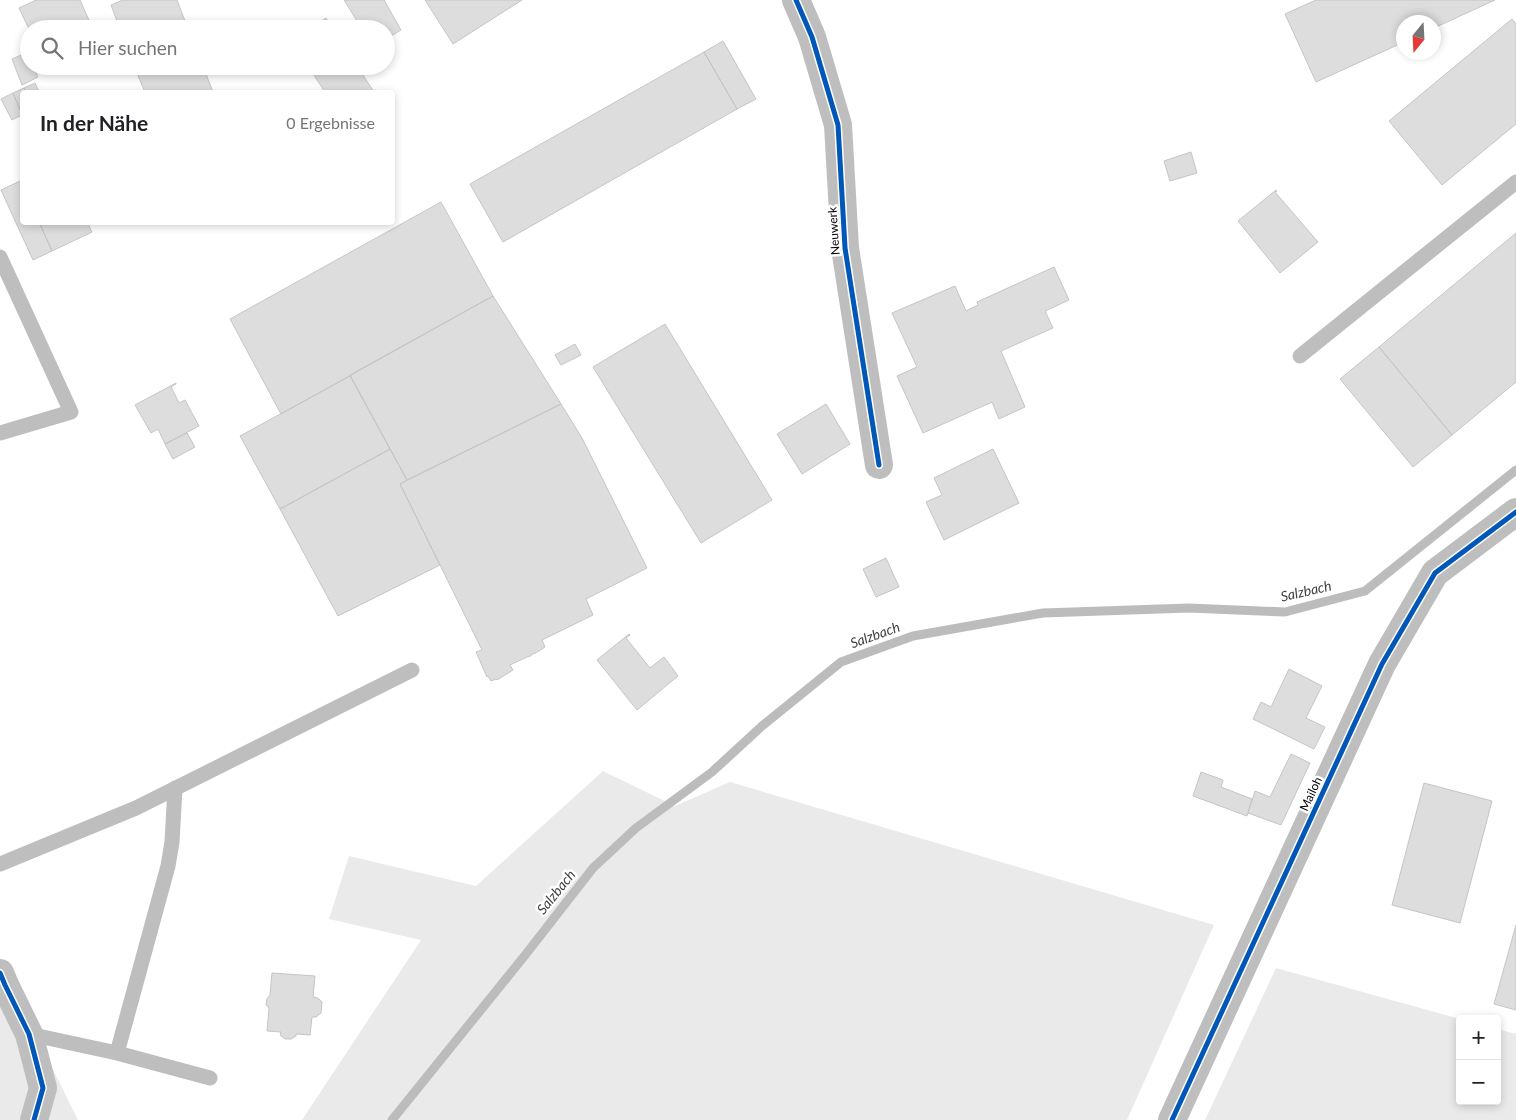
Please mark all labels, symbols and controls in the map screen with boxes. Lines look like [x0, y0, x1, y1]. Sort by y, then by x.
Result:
north arrow [1396, 15, 1441, 60]
search box [20, 20, 395, 75]
icon: search [38, 34, 66, 62]
text: Hier suchen [78, 36, 177, 59]
text: In der Nähe [40, 110, 148, 135]
text: 0 Ergebnisse [286, 113, 375, 132]
street label: Neuwerk [824, 206, 843, 256]
water label: Salzbach [1279, 576, 1333, 605]
water label: Salzbach [848, 618, 902, 651]
street label: Mailoh [1296, 774, 1325, 813]
water label: Salzbach [533, 866, 578, 917]
map controls [1456, 1015, 1501, 1105]
button: + [1456, 1015, 1501, 1060]
button: − [1456, 1060, 1501, 1105]

